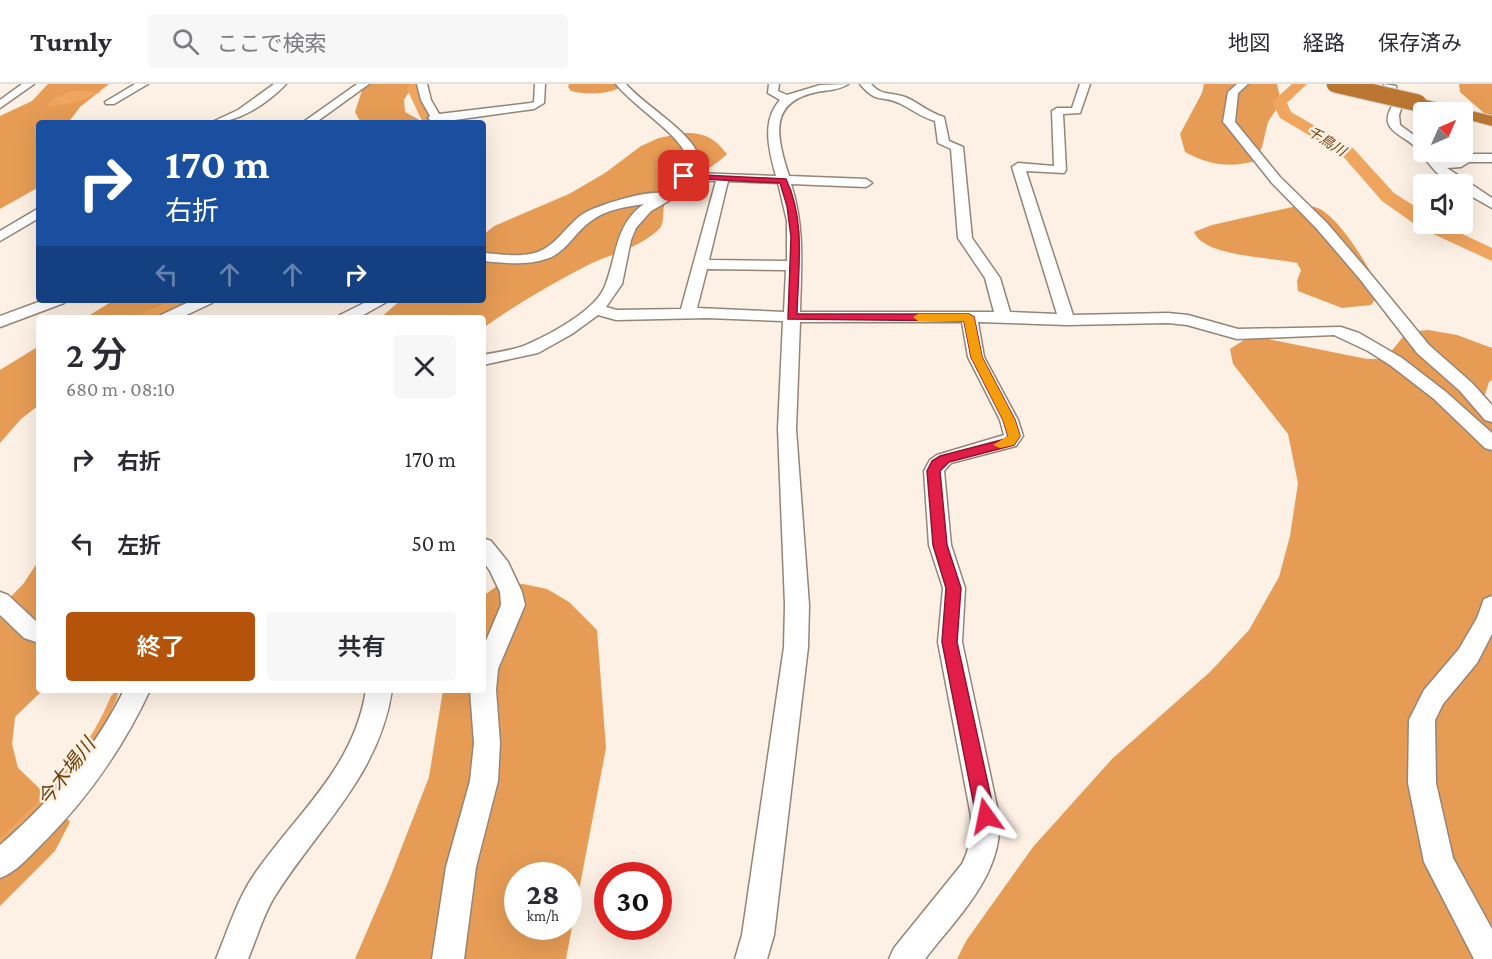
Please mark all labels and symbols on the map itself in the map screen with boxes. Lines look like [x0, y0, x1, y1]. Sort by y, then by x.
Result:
north arrow [1413, 102, 1473, 162]
water label: 千鳥川 [1305, 123, 1351, 160]
pin [658, 150, 709, 201]
water label: 今木場川 [33, 732, 101, 810]
position arrow [954, 784, 1018, 848]
speed limit sign: 30 [594, 862, 672, 940]

